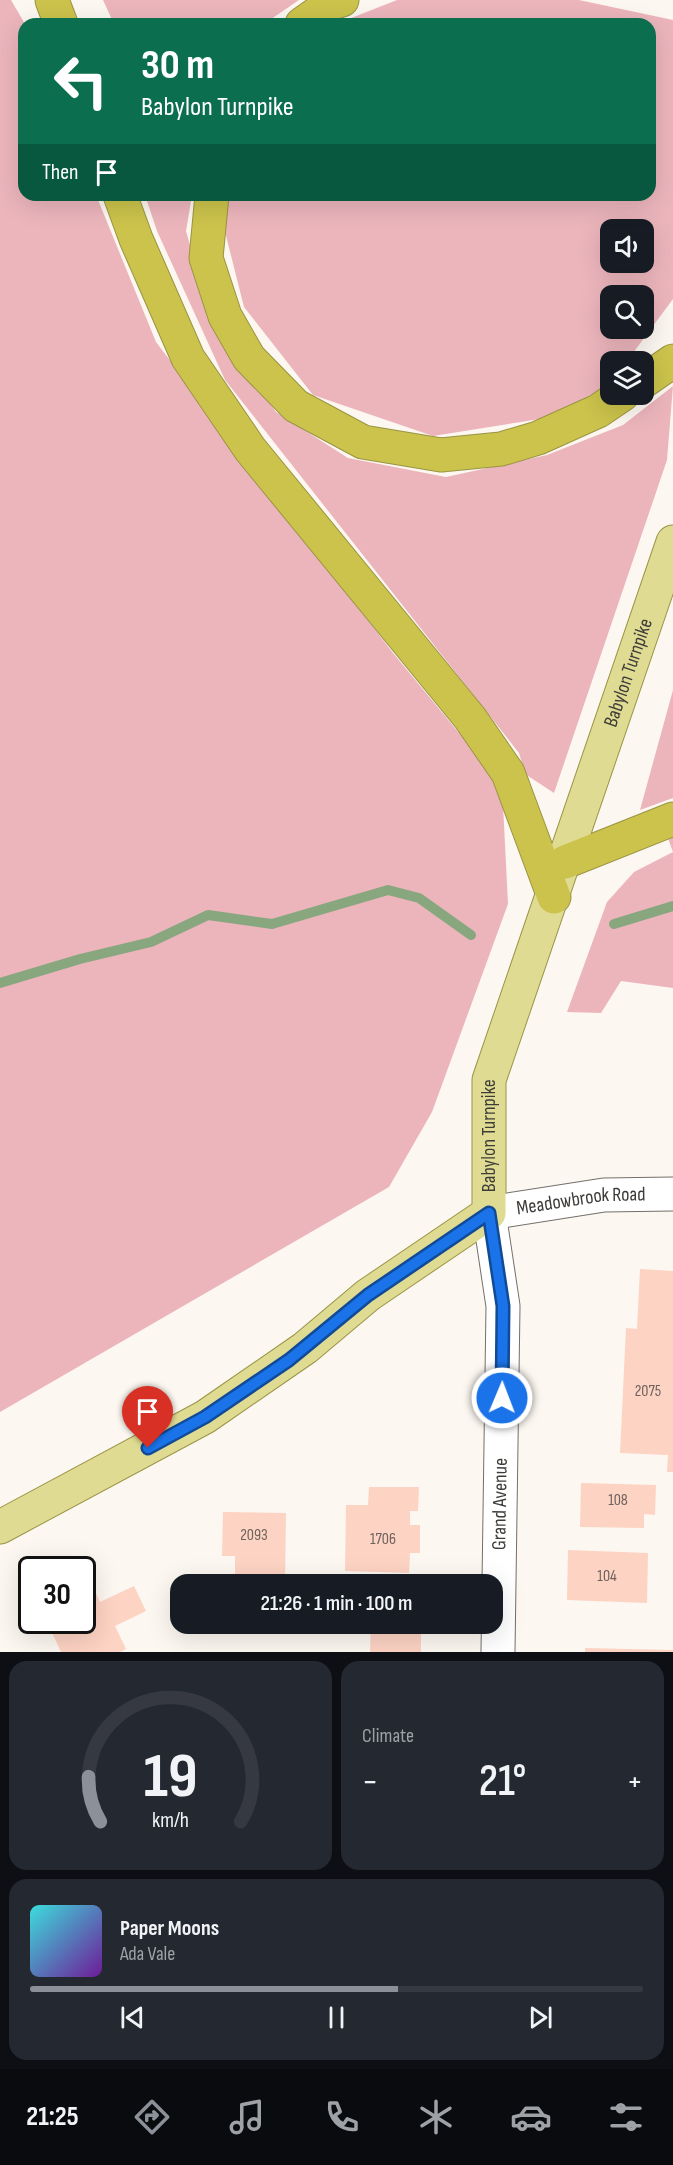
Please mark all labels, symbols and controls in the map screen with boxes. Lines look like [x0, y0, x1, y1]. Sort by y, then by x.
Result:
text: 30 m [141, 40, 214, 91]
icon: left [42, 42, 120, 120]
text: Babylon Turnpike [141, 91, 294, 123]
icon: arrive [90, 156, 123, 189]
text: Then [42, 159, 78, 186]
map controls [600, 219, 654, 405]
button: sound [600, 219, 654, 273]
button: search [600, 285, 654, 339]
button: layers [600, 351, 654, 405]
street label: Babylon Turnpike [599, 615, 658, 730]
street label: Babylon Turnpike [477, 1079, 501, 1192]
street label: Meadowbrook Road [515, 1182, 646, 1221]
position arrow [470, 1366, 534, 1430]
house number: 2075 [635, 1382, 661, 1401]
pin [122, 1386, 173, 1448]
icon: arrive [131, 1395, 164, 1428]
street label: Grand Avenue [487, 1458, 513, 1550]
house number: 108 [608, 1491, 628, 1510]
house number: 2093 [240, 1526, 268, 1545]
house number: 1706 [370, 1530, 396, 1549]
speed limit sign: 30 [18, 1556, 96, 1634]
house number: 104 [597, 1567, 617, 1586]
text: 21:26 · 1 min · 100 m [261, 1590, 412, 1617]
text: Climate [362, 1724, 414, 1748]
text: 19 [143, 1740, 198, 1815]
text: 21° [479, 1754, 526, 1809]
text: − [362, 1762, 378, 1802]
text: + [627, 1762, 643, 1802]
text: km/h [152, 1809, 189, 1834]
text: Paper Moons [120, 1915, 219, 1942]
text: Ada Vale [120, 1942, 175, 1966]
icon: previous [116, 2001, 149, 2034]
icon: pause [320, 2001, 353, 2034]
icon: next [524, 2001, 557, 2034]
icon: directions [131, 2096, 173, 2138]
icon: music [226, 2096, 268, 2138]
icon: phone [321, 2096, 363, 2138]
icon: climate [415, 2096, 457, 2138]
icon: car [510, 2096, 552, 2138]
icon: filters [605, 2096, 647, 2138]
text: 21:25 [26, 2101, 79, 2133]

